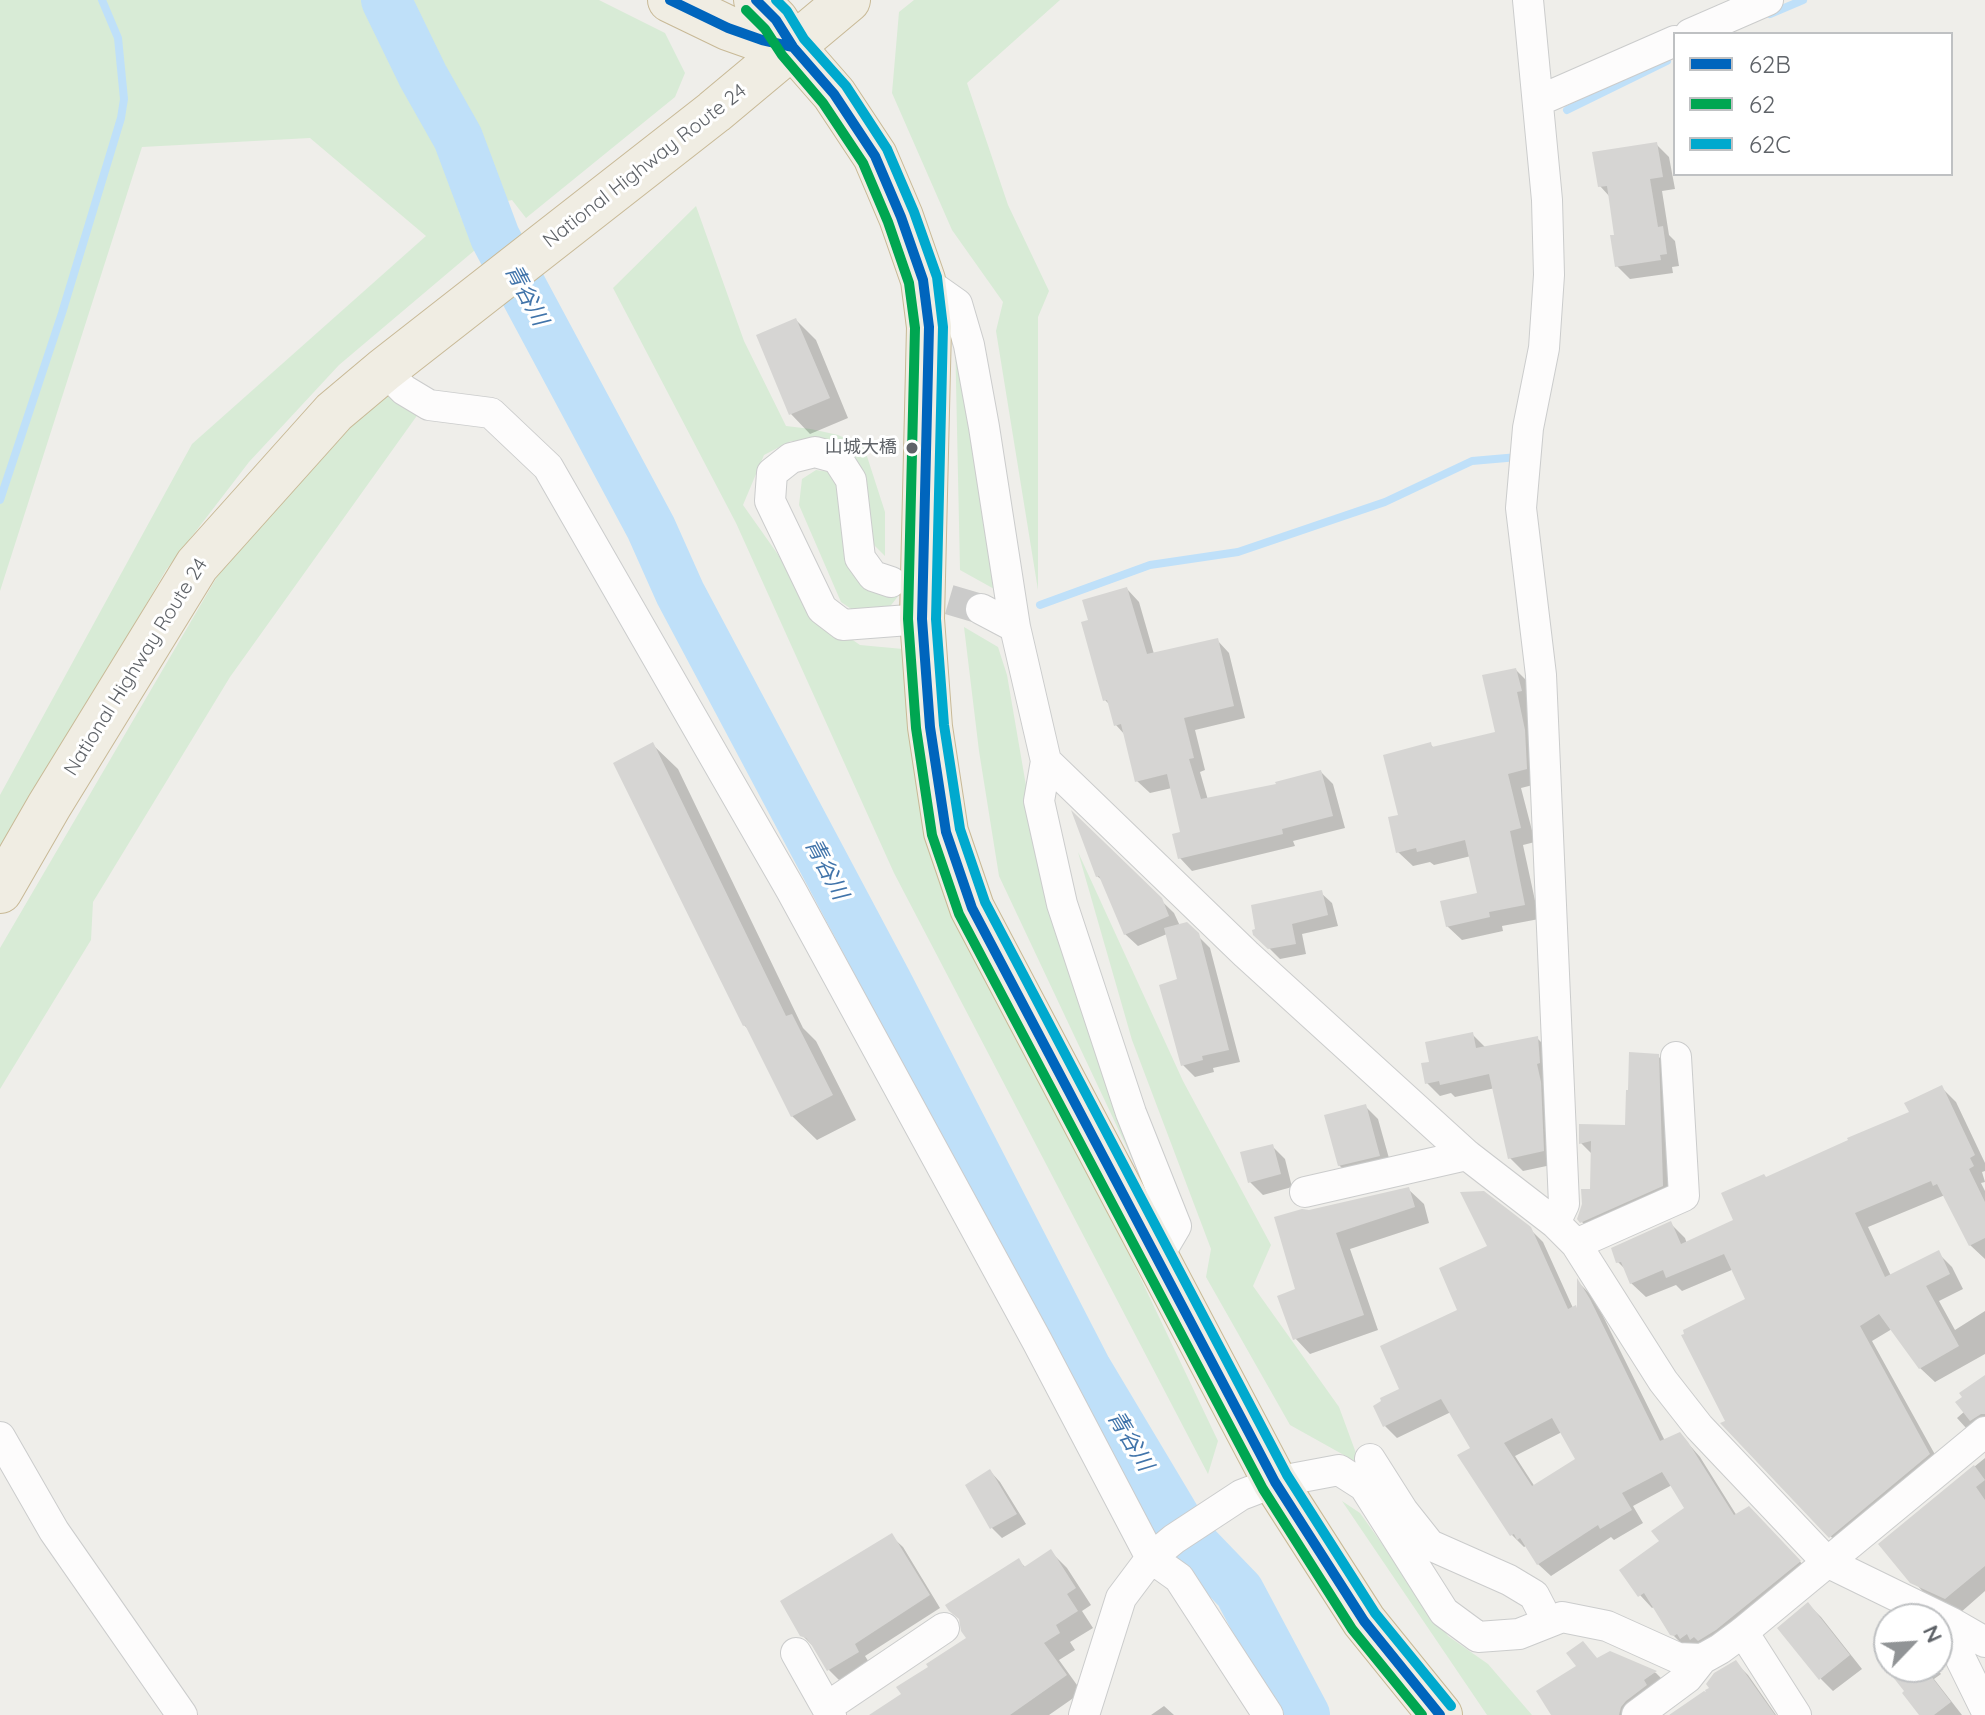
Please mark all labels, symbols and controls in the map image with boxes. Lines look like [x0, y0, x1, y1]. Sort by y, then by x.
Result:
legend [1673, 32, 1953, 176]
text: 62B [1749, 49, 1791, 79]
street label: National Highway Route 24 [538, 79, 752, 253]
text: 62 [1749, 89, 1775, 119]
text: 62C [1749, 129, 1791, 159]
water label: 青谷川 [499, 260, 553, 330]
place label: 山城大橋 [825, 437, 897, 459]
marker: 山城大橋 [904, 440, 920, 456]
street label: National Highway Route 24 [59, 554, 213, 780]
water label: 青谷川 [799, 834, 853, 904]
water label: 青谷川 [1102, 1406, 1158, 1476]
north arrow [1873, 1603, 1953, 1683]
text: N [1917, 1620, 1949, 1647]

